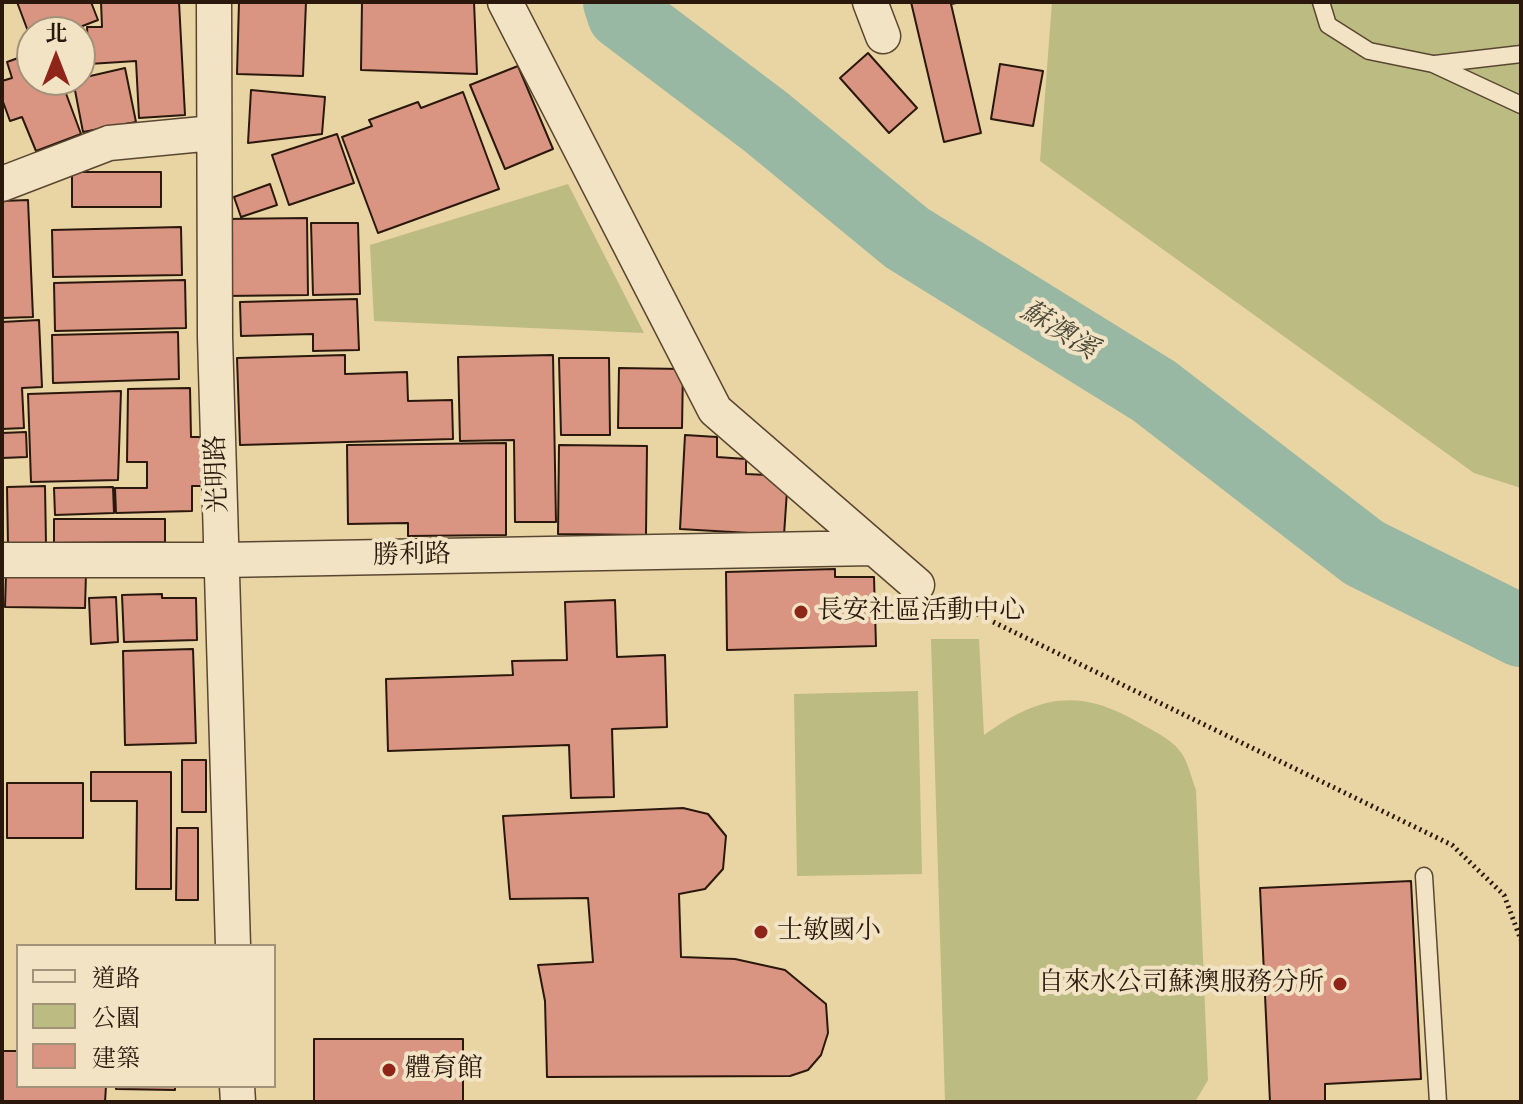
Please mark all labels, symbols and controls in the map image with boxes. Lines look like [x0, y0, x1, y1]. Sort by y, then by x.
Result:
north arrow [16, 16, 96, 96]
text: 北 [45, 20, 67, 48]
water label: 蘇澳溪 [1013, 295, 1103, 369]
street label: 光明路 [202, 434, 236, 514]
street label: 勝利路 [373, 541, 451, 573]
place label: 長安社區活動中心 [817, 596, 1025, 628]
marker: 長安社區活動中心 [792, 603, 810, 621]
place label: 士敏國小 [777, 916, 881, 948]
marker: 士敏國小 [752, 923, 770, 941]
legend [16, 944, 276, 1088]
text: 道路 [92, 963, 140, 994]
place label: 自來水公司蘇澳服務分所 [1038, 968, 1324, 1000]
marker: 自來水公司蘇澳服務分所 [1331, 975, 1349, 993]
text: 公園 [92, 1003, 140, 1034]
text: 建築 [92, 1043, 140, 1074]
place label: 體育館 [405, 1054, 483, 1086]
marker: 體育館 [380, 1061, 398, 1079]

